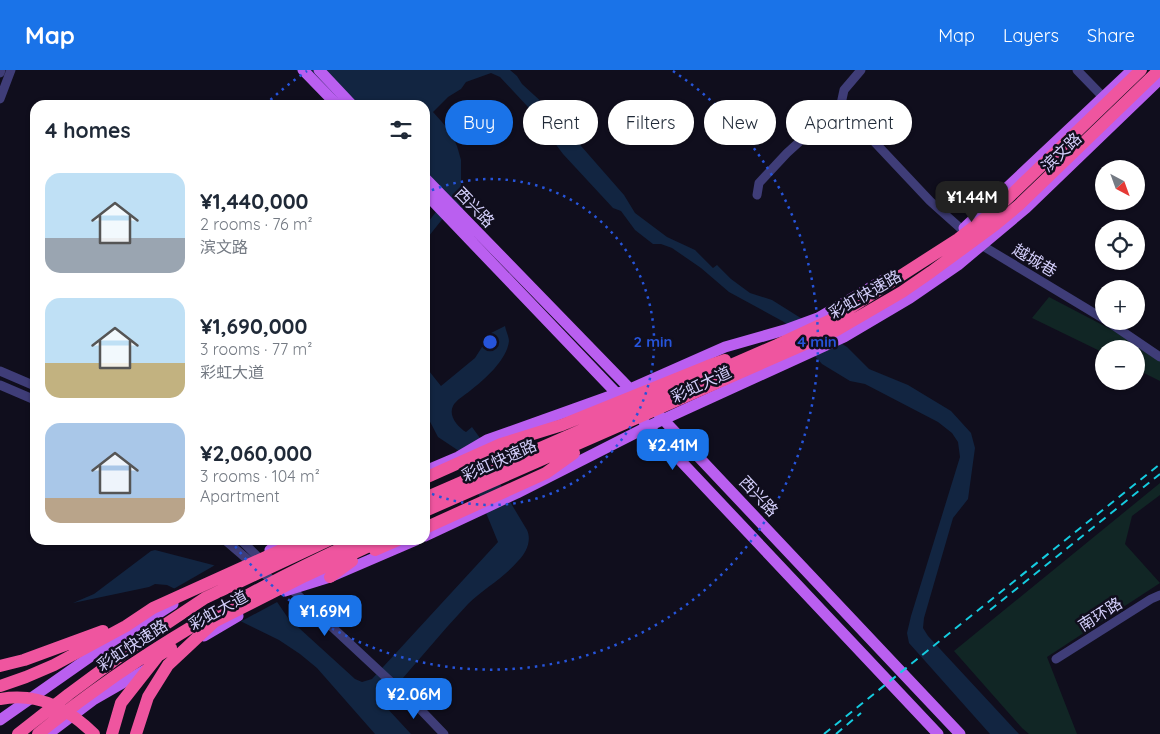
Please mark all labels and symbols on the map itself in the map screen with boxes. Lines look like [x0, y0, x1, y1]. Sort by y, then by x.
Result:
street label: 滨文路 [1037, 128, 1085, 176]
north arrow [1095, 160, 1145, 210]
pin: ¥1.44M [931, 180, 1013, 223]
street label: 西兴路 [451, 183, 499, 231]
street label: 越城巷 [1009, 239, 1061, 281]
street label: 彩虹快速路 [825, 265, 905, 323]
text: 2 min [633, 332, 673, 351]
text: 4 min [797, 332, 837, 351]
centre of rings [481, 333, 499, 351]
street label: 彩虹大道 [668, 361, 734, 407]
pin: ¥2.41M [632, 428, 714, 471]
street label: 彩虹快速路 [458, 435, 540, 485]
street label: 西兴路 [735, 472, 783, 520]
street label: 彩虹大道 [185, 586, 251, 634]
street label: 南环路 [1074, 593, 1126, 635]
pin: ¥1.69M [284, 594, 366, 637]
street label: 彩虹快速路 [93, 615, 171, 675]
pin: ¥2.06M [373, 678, 455, 720]

